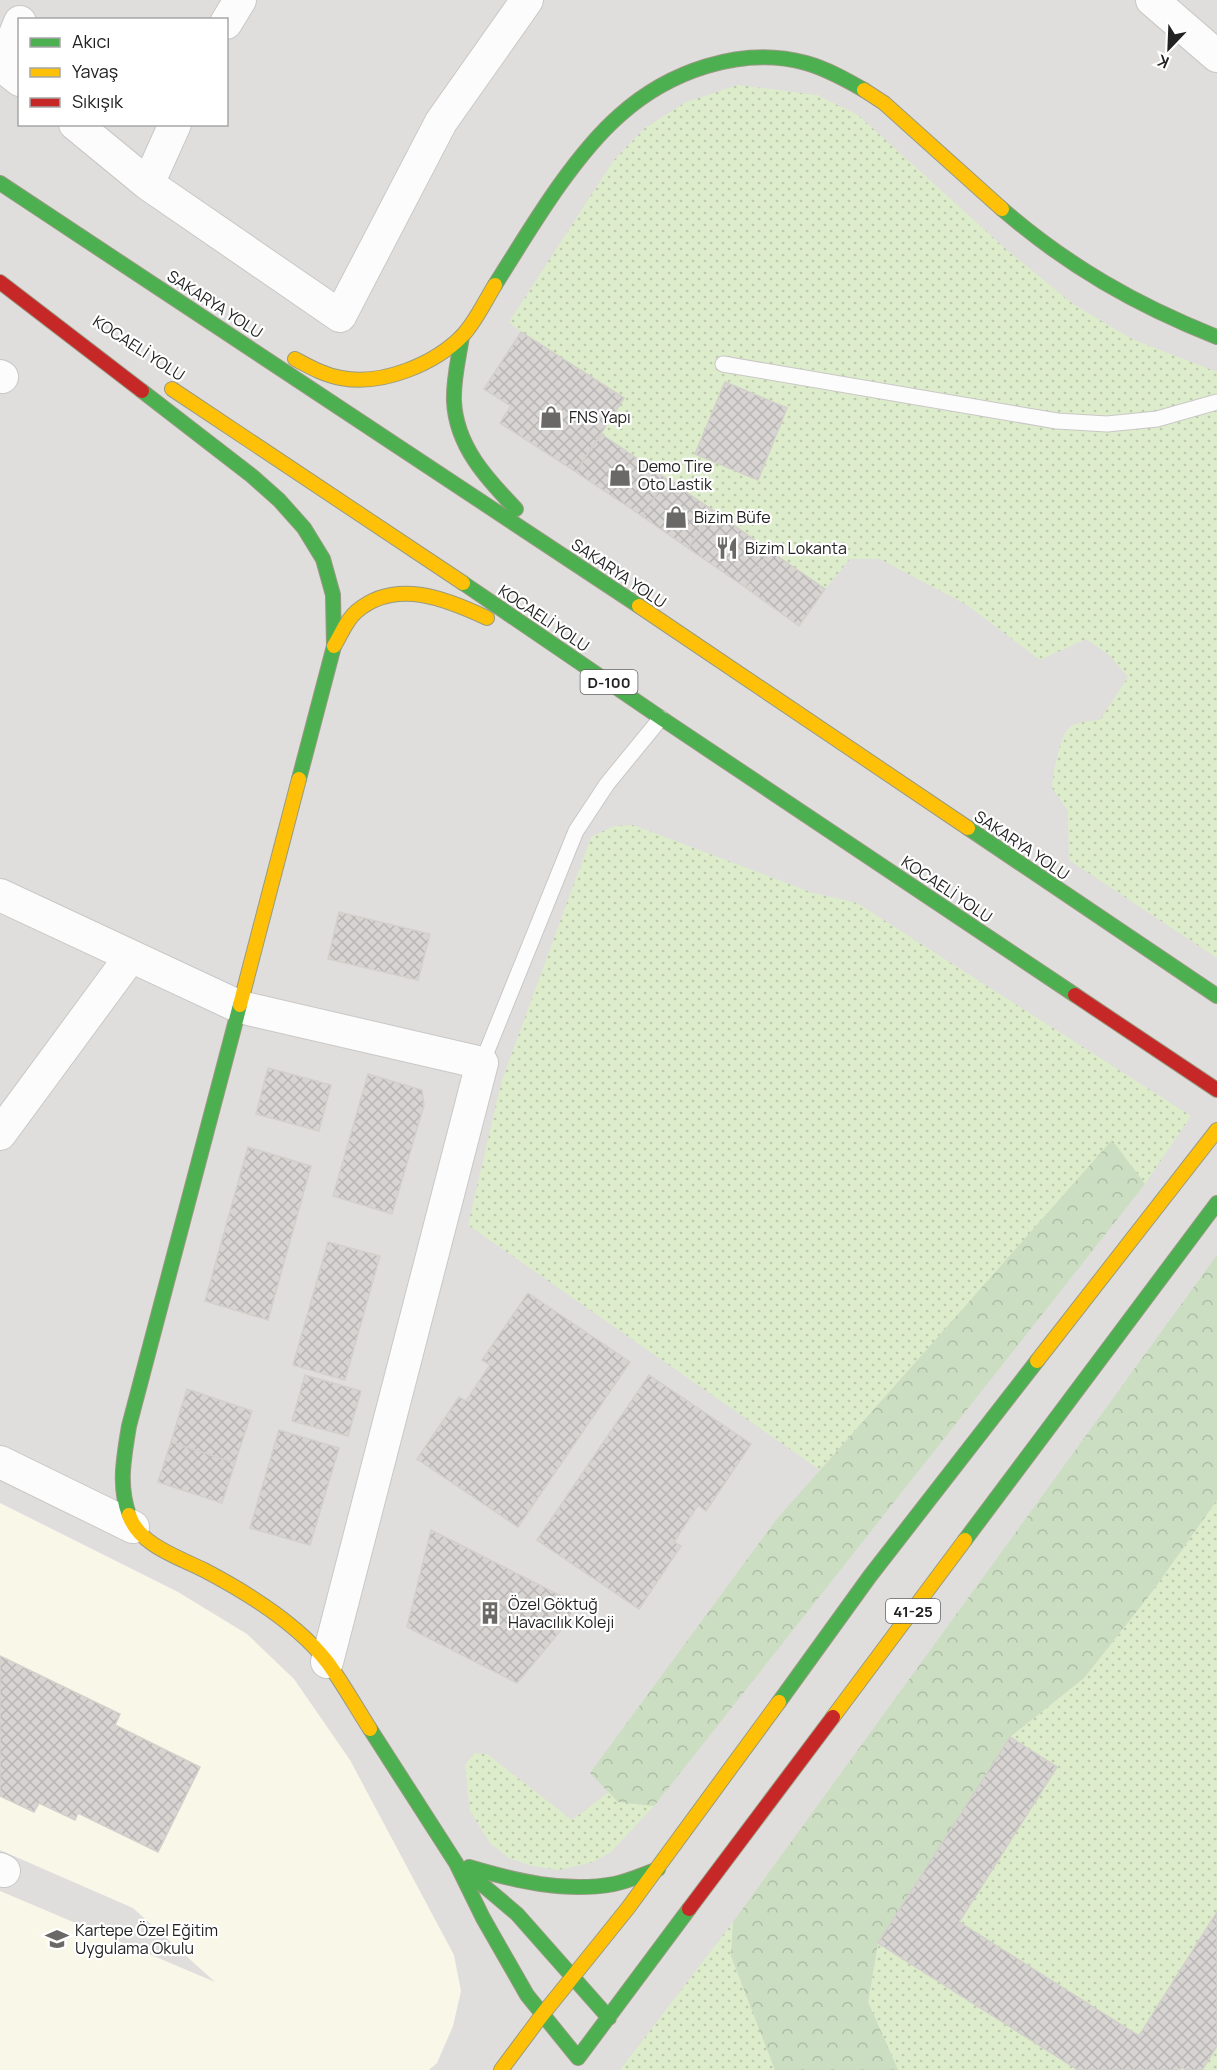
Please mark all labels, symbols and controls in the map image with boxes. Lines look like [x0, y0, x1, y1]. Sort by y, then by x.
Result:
legend [18, 18, 228, 126]
north arrow [1139, 18, 1199, 78]
text: Akıcı [72, 29, 110, 53]
text: K [1153, 49, 1172, 74]
text: Yavaş [72, 59, 118, 83]
text: Sıkışık [72, 89, 124, 113]
street label: SAKARYA YOLU [163, 265, 267, 343]
street label: KOCAELİ YOLU [89, 310, 189, 386]
shop icon: FNS Yapı [538, 404, 564, 430]
place label: FNS Yapı [569, 406, 631, 428]
place label: Demo Tire Oto Lastik [638, 455, 713, 495]
shop icon: Demo Tire Oto Lastik [607, 462, 633, 488]
shop icon: Bizim Büfe [663, 504, 689, 530]
place label: Bizim Büfe [694, 506, 771, 528]
street label: SAKARYA YOLU [567, 533, 671, 613]
restaurant icon: Bizim Lokanta [714, 535, 740, 561]
place label: Bizim Lokanta [745, 537, 847, 559]
street label: KOCAELİ YOLU [494, 579, 594, 657]
road number: D-100 [580, 670, 638, 694]
street label: SAKARYA YOLU [970, 805, 1074, 885]
street label: KOCAELİ YOLU [897, 850, 997, 928]
place label: Özel Göktuğ Havacılık Koleji [508, 1593, 614, 1633]
road number: 41-25 [886, 1599, 940, 1623]
building icon: Özel Göktuğ Havacılık Koleji [477, 1600, 503, 1626]
place label: Kartepe Özel Eğitim Uygulama Okulu [75, 1919, 218, 1959]
school or university icon: Kartepe Özel Eğitim Uygulama Okulu [44, 1926, 70, 1952]

